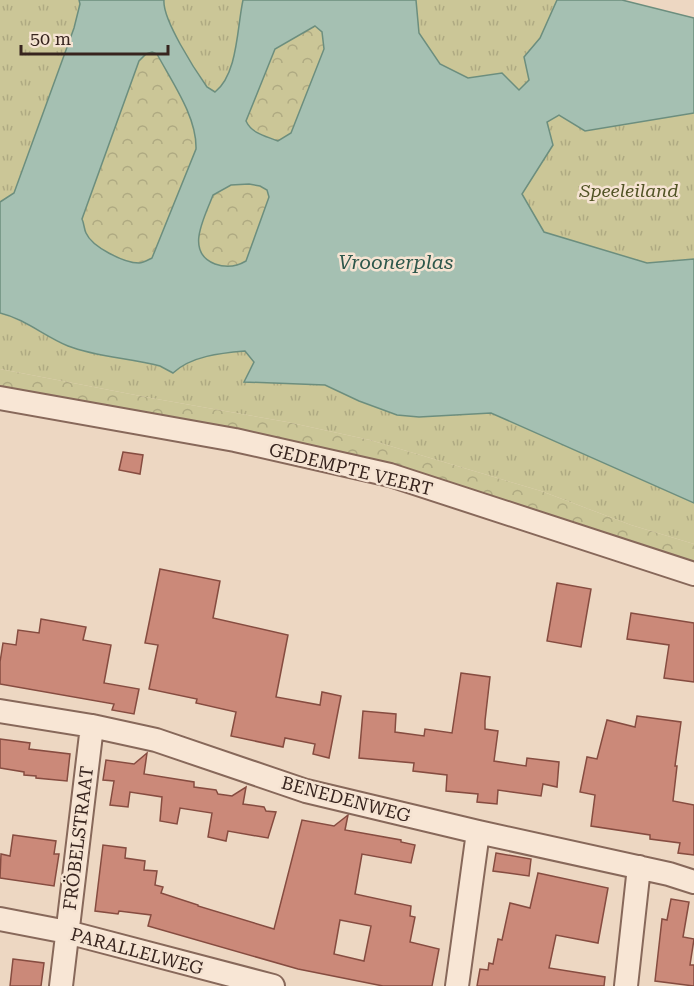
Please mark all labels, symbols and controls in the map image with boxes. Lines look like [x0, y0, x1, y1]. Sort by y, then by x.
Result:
scale bar [21, 18, 168, 56]
text: 50 m [30, 28, 71, 49]
park label: Speeleiland [579, 180, 678, 201]
water label: Vroonerplas [339, 250, 453, 274]
street label: GEDEMPTE VEERT [267, 439, 435, 499]
street label: FRÖBELSTRAAT [59, 765, 97, 911]
street label: BENEDENWEG [279, 772, 413, 826]
street label: PARALLELWEG [68, 923, 206, 979]

